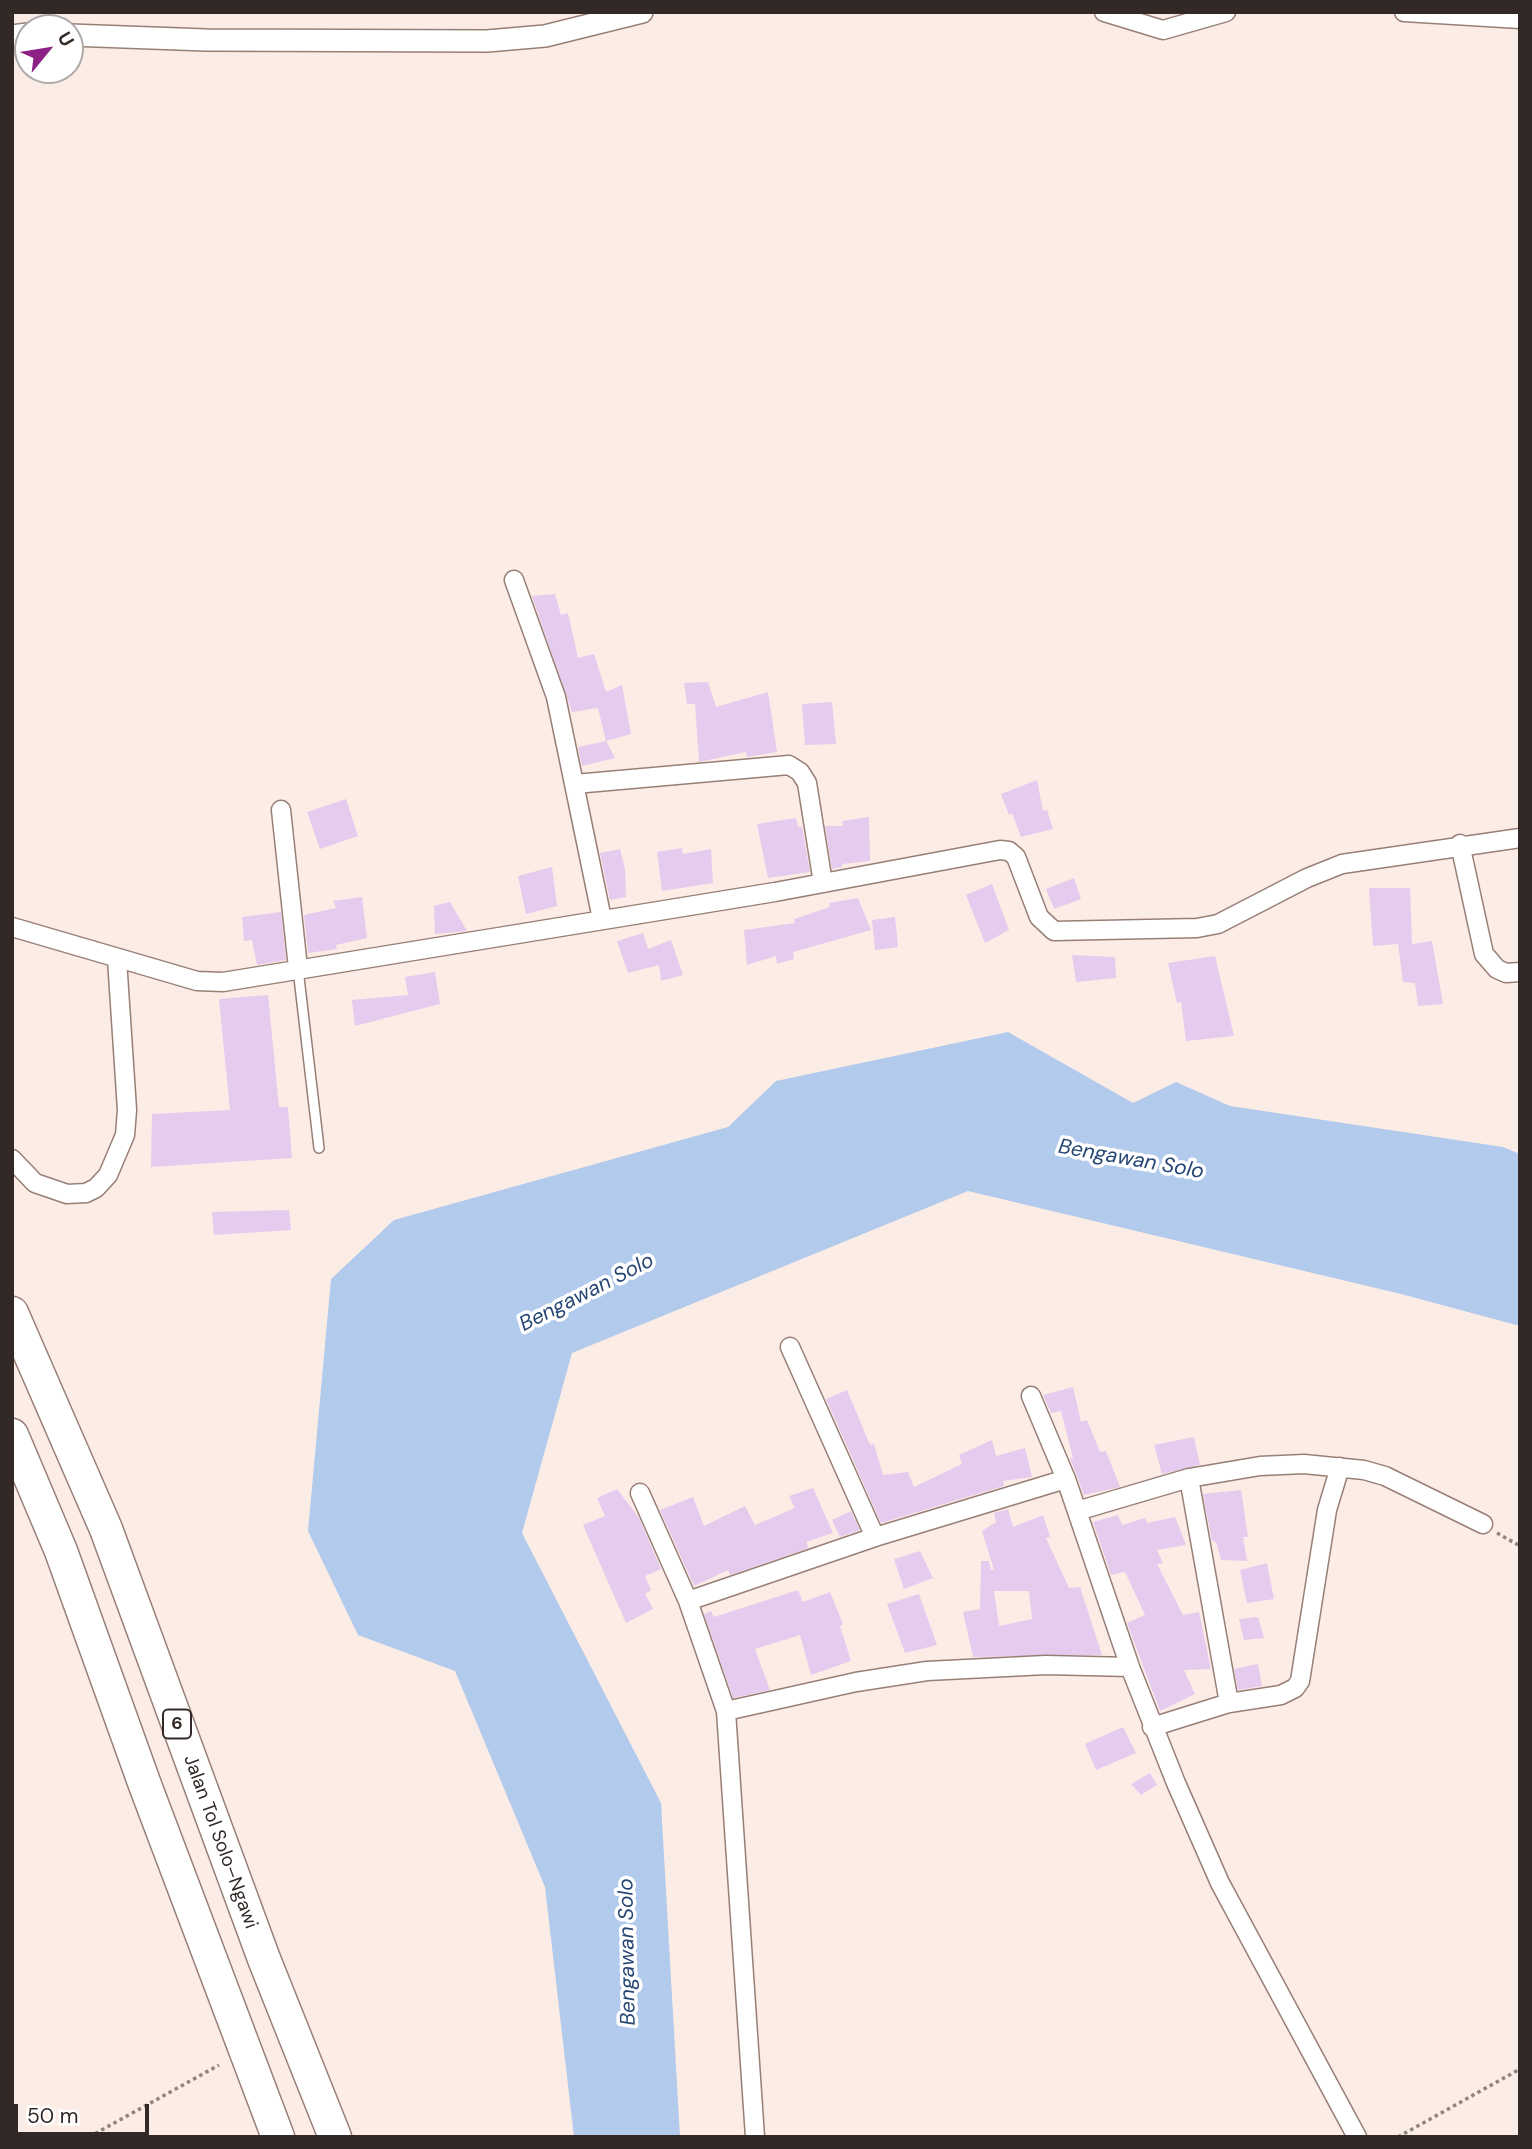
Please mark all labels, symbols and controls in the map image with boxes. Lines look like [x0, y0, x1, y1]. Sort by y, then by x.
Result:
north arrow [14, 14, 84, 84]
text: U [52, 27, 80, 51]
water label: Bengawan Solo [1056, 1135, 1206, 1185]
water label: Bengawan Solo [516, 1248, 658, 1338]
road number: 6 [163, 1709, 191, 1738]
street label: Jalan Tol Solo–Ngawi [178, 1752, 262, 1932]
water label: Bengawan Solo [614, 1878, 642, 2026]
scale bar [18, 2090, 152, 2134]
text: 50 m [27, 2102, 78, 2130]

